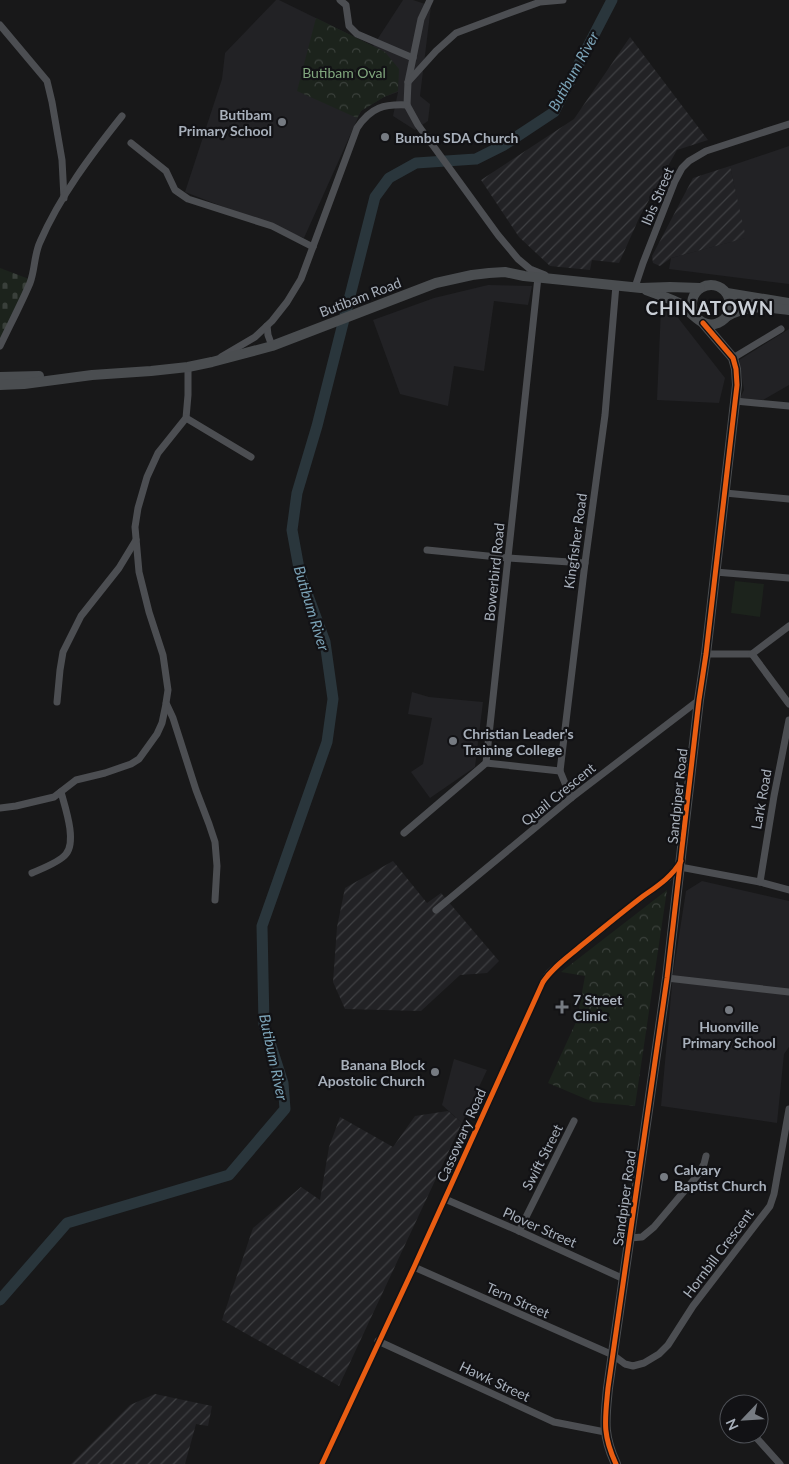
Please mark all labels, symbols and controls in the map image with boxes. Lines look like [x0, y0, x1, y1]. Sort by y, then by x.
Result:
water label: Butibum River [544, 27, 603, 114]
park label: Butibam Oval [302, 64, 386, 81]
place label: Butibam Primary School [178, 106, 272, 139]
marker: Butibam Primary School [276, 116, 288, 128]
place label: Bumbu SDA Church [395, 129, 518, 146]
marker: Bumbu SDA Church [379, 131, 391, 143]
street label: Ibis Street [637, 164, 677, 228]
street label: Butibam Road [317, 274, 403, 320]
district label: CHINATOWN [646, 296, 774, 319]
street label: Kingfisher Road [560, 492, 590, 590]
street label: Bowerbird Road [480, 522, 508, 622]
water label: Butibum River [291, 563, 334, 654]
place label: Christian Leader's Training College [463, 725, 574, 758]
marker: Christian Leader's Training College [447, 735, 459, 747]
street label: Sandpiper Road [664, 747, 690, 845]
street label: Quail Crescent [518, 759, 598, 829]
street label: Lark Road [747, 767, 775, 831]
place label: 7 Street Clinic [573, 991, 623, 1024]
marker: 7 Street Clinic [555, 1000, 569, 1014]
marker: Huonville Primary School [723, 1004, 735, 1016]
water label: Butibum River [256, 1012, 292, 1103]
place label: Huonville Primary School [682, 1018, 776, 1051]
place label: Banana Block Apostolic Church [317, 1056, 426, 1089]
marker: Banana Block Apostolic Church [429, 1066, 441, 1078]
street label: Cassowary Road [433, 1086, 489, 1184]
street label: Swift Street [518, 1121, 566, 1193]
street label: Sandpiper Road [609, 1149, 639, 1247]
place label: Calvary Baptist Church [674, 1161, 767, 1194]
marker: Calvary Baptist Church [658, 1171, 670, 1183]
street label: Plover Street [500, 1203, 580, 1251]
street label: Hornbill Crescent [679, 1205, 757, 1301]
street label: Tern Street [484, 1279, 552, 1321]
street label: Hawk Street [457, 1357, 533, 1405]
north arrow [719, 1394, 769, 1444]
text: N [722, 1416, 742, 1433]

